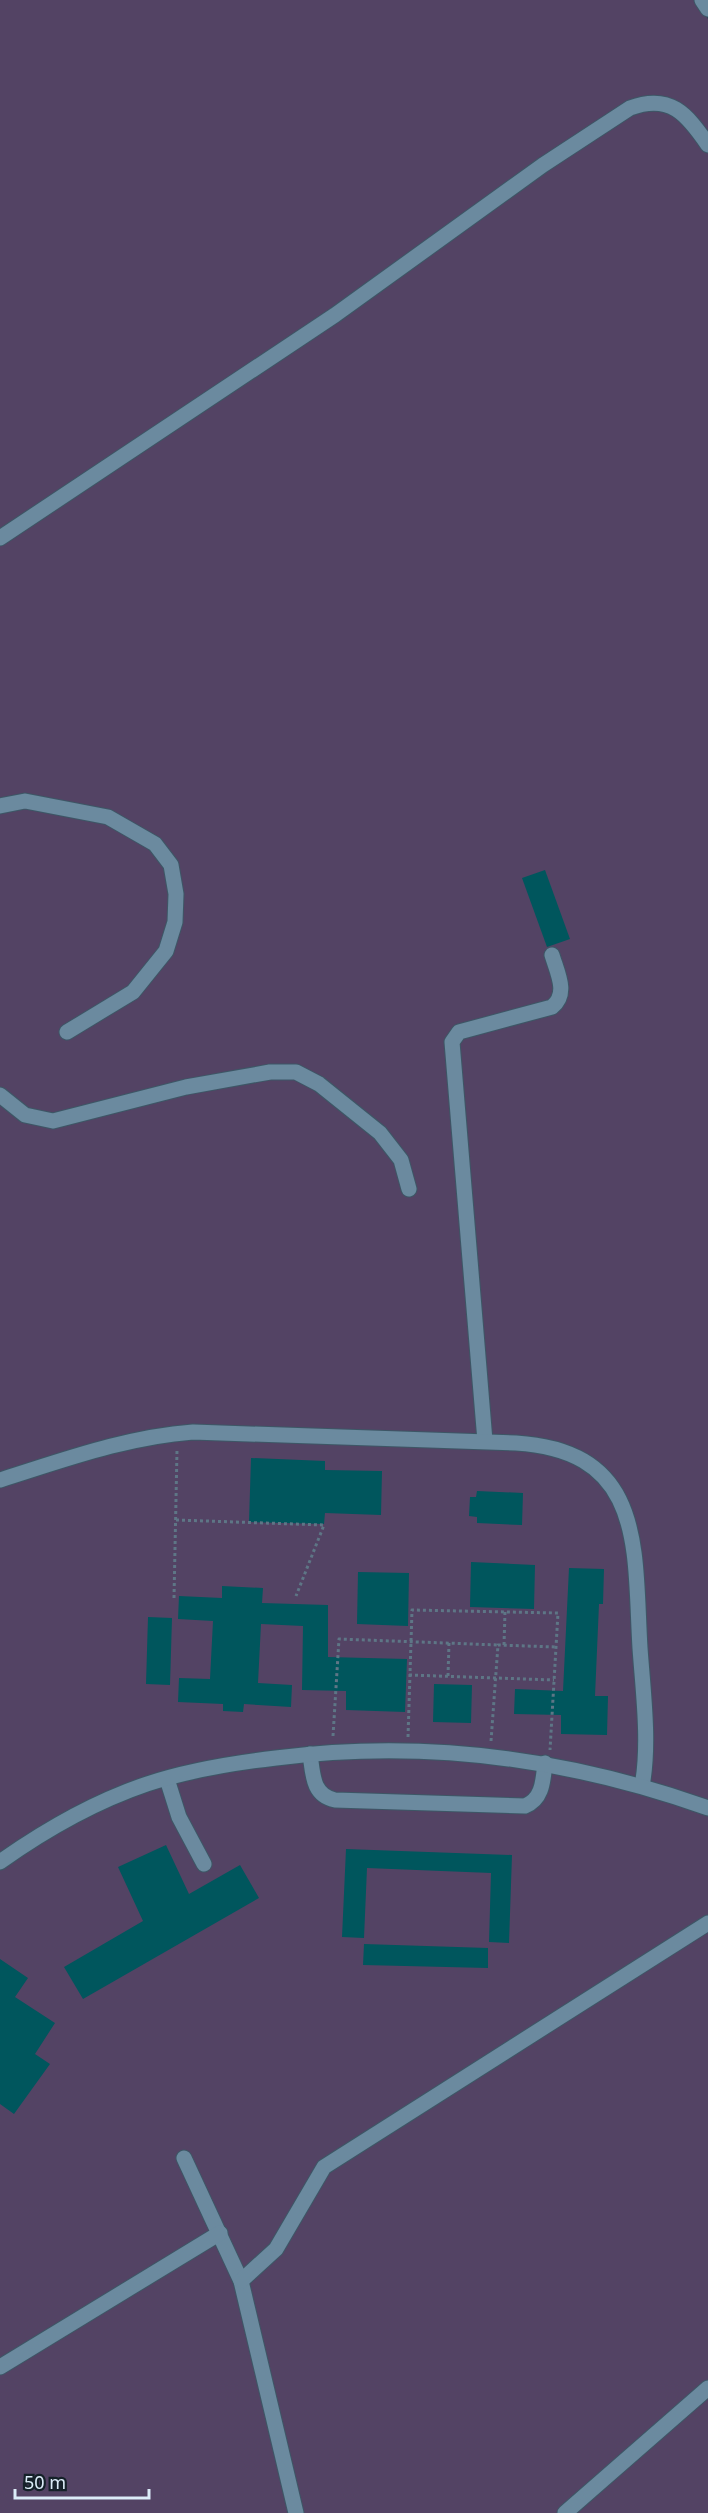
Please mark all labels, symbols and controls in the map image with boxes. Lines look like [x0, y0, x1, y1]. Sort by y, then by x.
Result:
scale bar [15, 2462, 148, 2500]
text: 50 m [24, 2470, 66, 2494]

